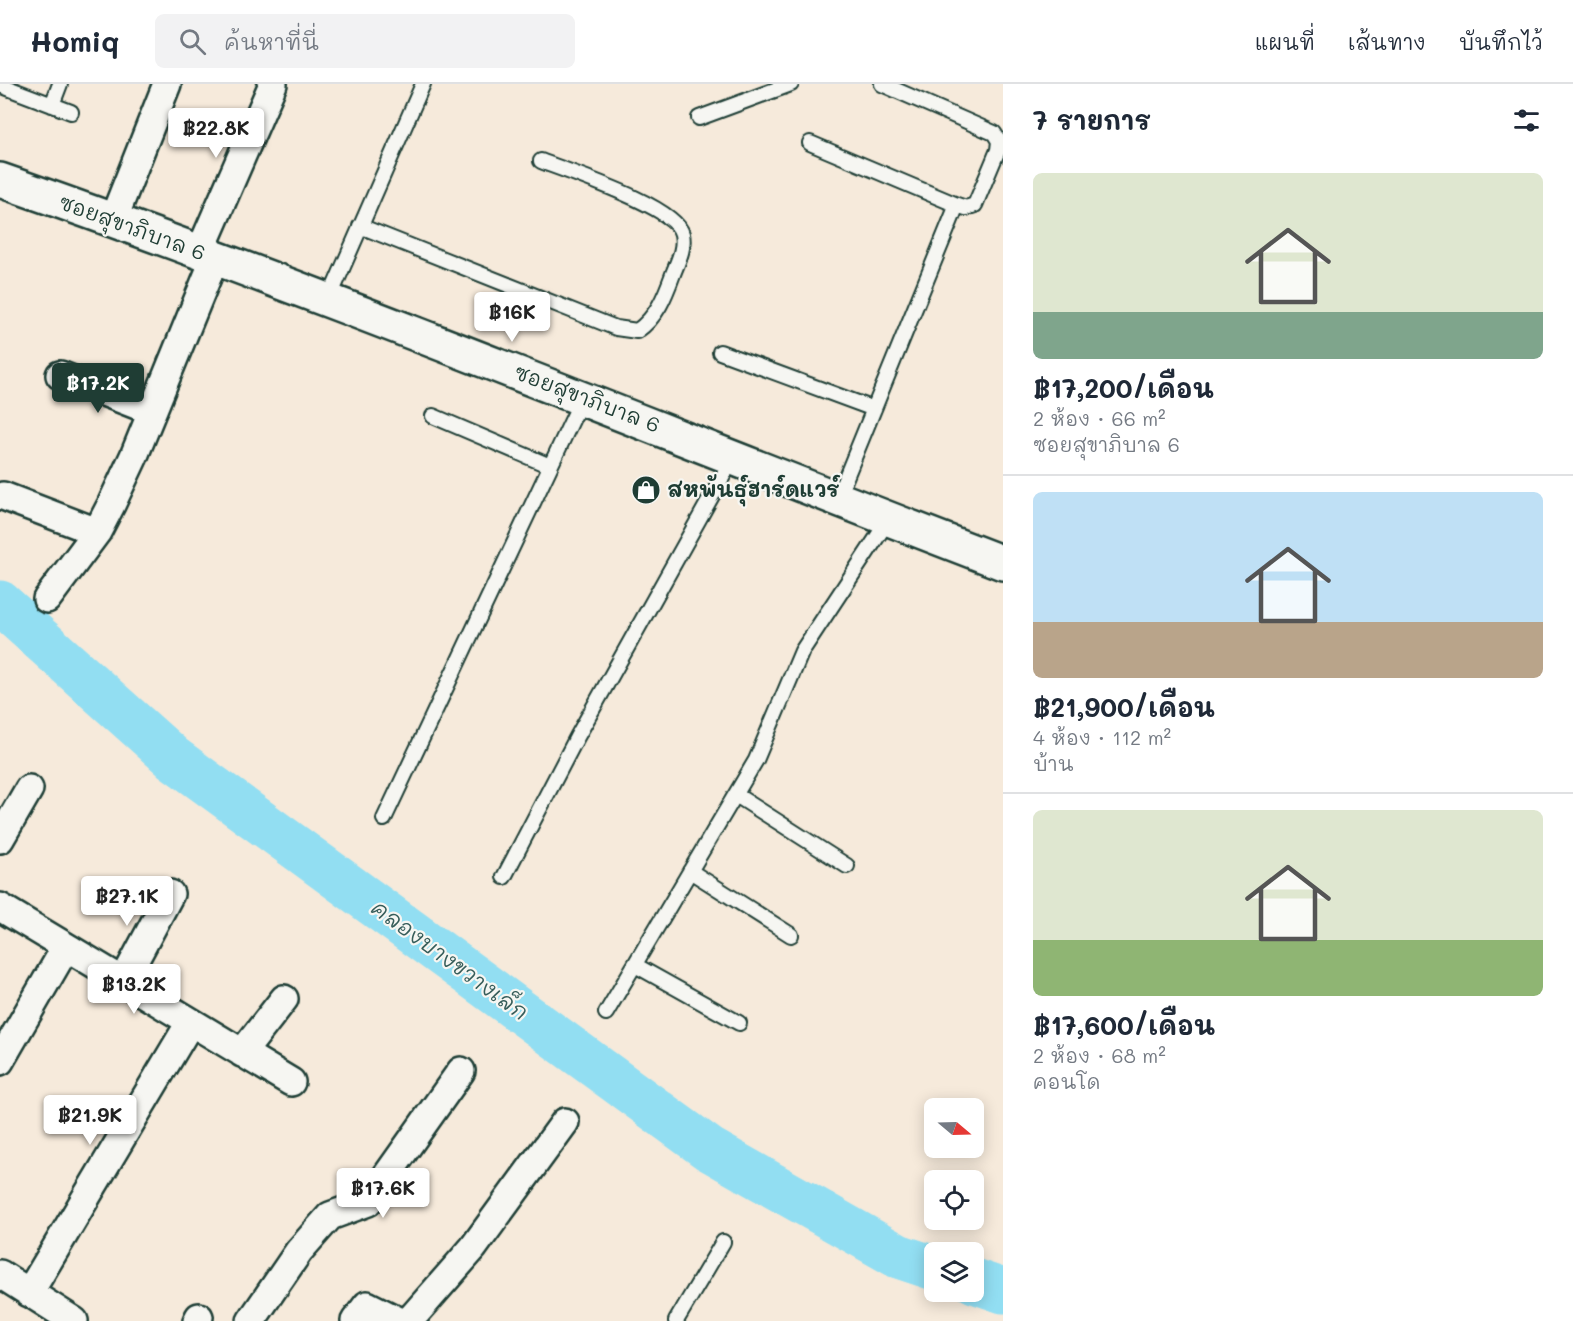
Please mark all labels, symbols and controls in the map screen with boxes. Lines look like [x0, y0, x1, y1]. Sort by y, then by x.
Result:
search box [155, 14, 575, 68]
text: Homiq [30, 23, 119, 59]
icon: search [176, 25, 209, 58]
text: ค้นหาที่นี่ [224, 27, 319, 56]
text: แผนที่ [1255, 28, 1315, 55]
text: เส้นทาง [1348, 28, 1426, 55]
text: บันทึกไว้ [1459, 28, 1543, 55]
text: 7 รายการ [1033, 103, 1151, 137]
icon: filters [1510, 104, 1543, 137]
pin: ฿22.8K [167, 108, 265, 159]
text: ฿22.8K [182, 114, 250, 140]
street label: ซอยสุขาภิบาล 6 [54, 188, 210, 269]
icon: home [1234, 212, 1342, 320]
pin: ฿16K [476, 292, 548, 343]
text: ฿16K [488, 298, 536, 324]
street label: ซอยสุขาภิบาล 6 [509, 357, 664, 442]
pin: ฿17.2K [49, 363, 147, 414]
text: ฿17.2K [66, 369, 130, 395]
text: ฿17,200/เดือน [1033, 371, 1214, 405]
text: 2 ห้อง · 66 m² [1033, 405, 1166, 431]
text: ซอยสุขาภิบาล 6 [1033, 431, 1180, 457]
shop icon: สหพันธุ์ฮาร์ดแวร์ [630, 474, 662, 506]
place label: สหพันธุ์ฮาร์ดแวร์ [667, 474, 841, 507]
icon: home [1234, 531, 1342, 639]
text: ฿21,900/เดือน [1033, 690, 1215, 724]
text: 4 ห้อง · 112 m² [1033, 724, 1171, 750]
text: บ้าน [1033, 750, 1074, 776]
icon: home [1234, 849, 1342, 957]
pin: ฿27.1K [78, 876, 176, 927]
text: ฿27.1K [95, 882, 159, 908]
water label: คลองบางขวางเล็ก [366, 892, 536, 1026]
pin: ฿13.2K [85, 964, 183, 1015]
text: ฿13.2K [102, 970, 166, 996]
text: ฿17,600/เดือน [1033, 1008, 1215, 1042]
text: 2 ห้อง · 68 m² [1033, 1042, 1166, 1068]
text: คอนโด [1033, 1068, 1101, 1094]
pin: ฿21.9K [41, 1095, 139, 1146]
north arrow [924, 1098, 984, 1158]
map controls [924, 1098, 984, 1302]
text: ฿21.9K [58, 1101, 122, 1127]
pin: ฿17.6K [334, 1168, 432, 1219]
button: locate [924, 1170, 984, 1230]
text: ฿17.6K [351, 1174, 415, 1200]
button: layers [924, 1242, 984, 1302]

